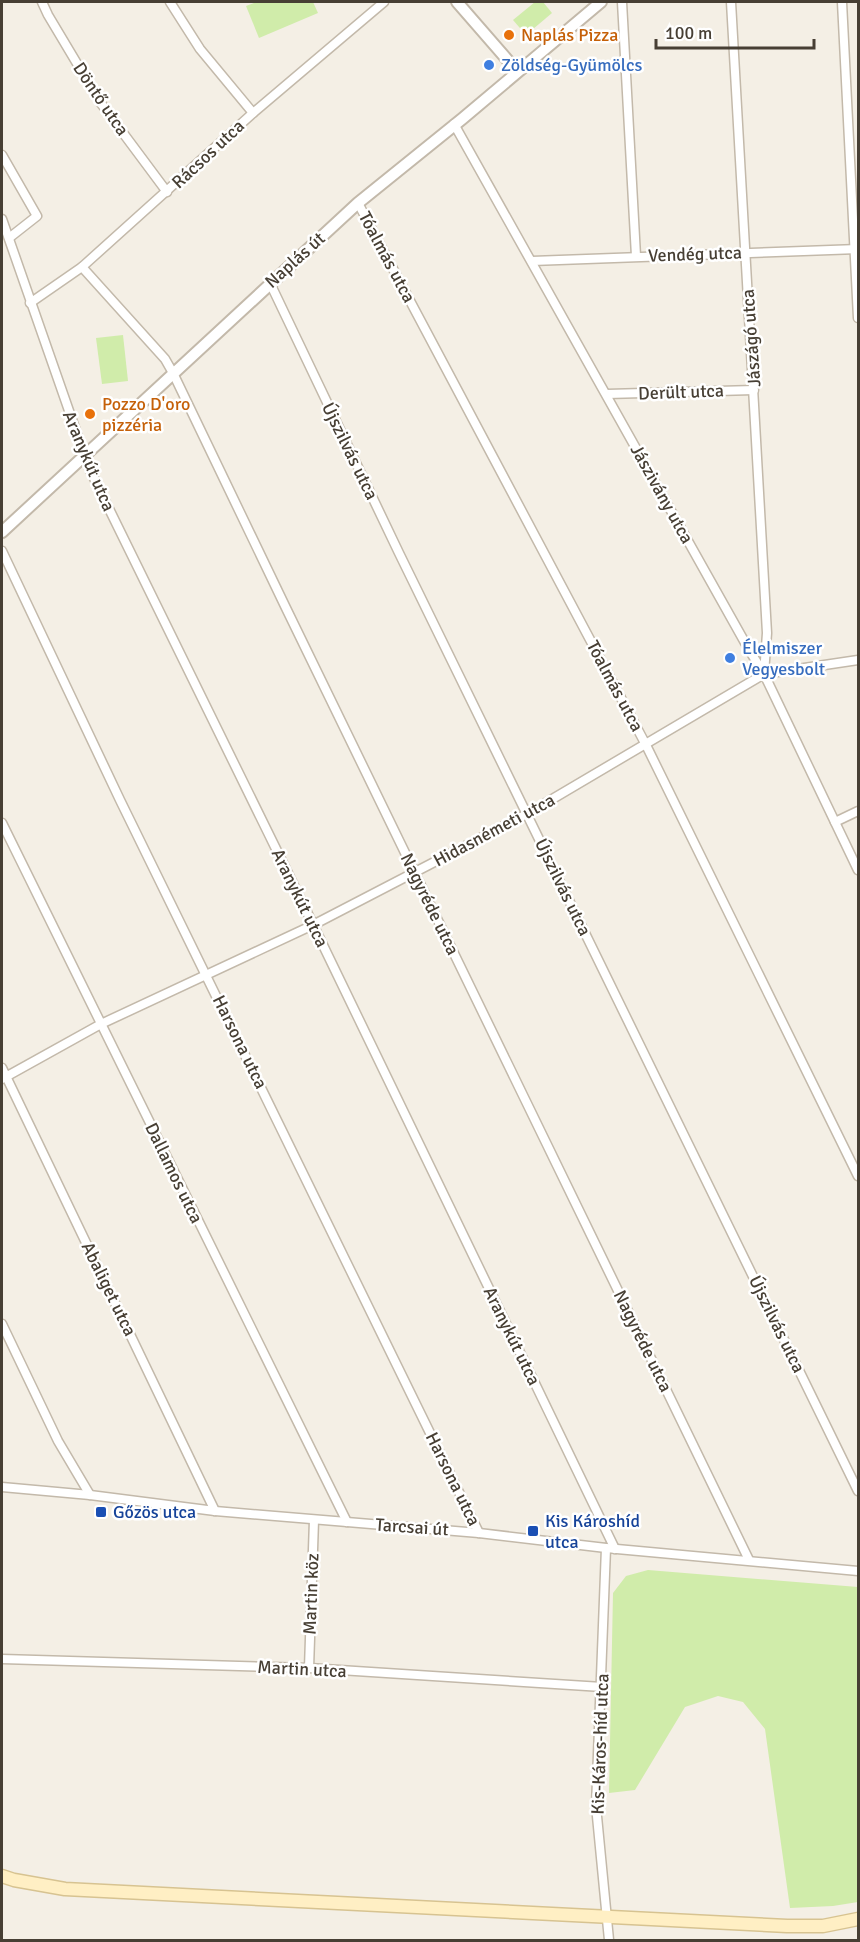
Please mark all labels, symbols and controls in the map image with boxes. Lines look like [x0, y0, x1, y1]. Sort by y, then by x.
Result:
scale bar [656, 12, 814, 50]
text: 100 m [665, 22, 712, 44]
place label: Naplás Pizza [521, 24, 618, 46]
marker: Naplás Pizza [502, 28, 516, 42]
place label: Zöldség-Gyümölcs [501, 54, 642, 76]
street label: Döntő utca [68, 58, 134, 140]
marker: Zöldség-Gyümölcs [482, 58, 496, 72]
street label: Rácsos utca [167, 115, 249, 193]
street label: Tóalmás utca [354, 208, 420, 306]
street label: Naplás út [260, 227, 330, 293]
street label: Vendég utca [648, 241, 742, 267]
street label: Jászágó utca [737, 288, 765, 388]
street label: Derült utca [638, 380, 724, 404]
place label: Pozzo D'oro pizzéria [102, 393, 190, 436]
street label: Újszilvás utca [317, 399, 383, 503]
street label: Aranykút utca [58, 407, 120, 515]
marker: Pozzo D'oro pizzéria [83, 407, 97, 421]
street label: Jászivány utca [626, 441, 698, 547]
street label: Tóalmás utca [582, 637, 648, 735]
place label: Élelmiszer Vegyesbolt [742, 637, 825, 680]
marker: Élelmiszer Vegyesbolt [723, 651, 737, 665]
street label: Hidasnémeti utca [429, 789, 559, 871]
street label: Újszilvás utca [530, 835, 596, 939]
street label: Aranykút utca [267, 845, 333, 951]
street label: Nagyréde utca [396, 849, 464, 959]
street label: Harsona utca [208, 992, 272, 1092]
street label: Dallamos utca [140, 1119, 208, 1227]
street label: Abaliget utca [77, 1238, 141, 1340]
street label: Újszilvás utca [744, 1272, 810, 1376]
street label: Aranykút utca [479, 1283, 545, 1389]
street label: Nagyréde utca [609, 1286, 677, 1396]
street label: Harsona utca [421, 1429, 485, 1529]
place label: Gőzös utca [113, 1501, 196, 1523]
marker: Gőzös utca [94, 1505, 108, 1519]
place label: Kis Károshíd utca [545, 1510, 640, 1553]
street label: Tarcsai út [375, 1513, 449, 1541]
marker: Kis Károshíd utca [526, 1524, 540, 1538]
street label: Martin köz [299, 1553, 323, 1635]
street label: Martin utca [257, 1656, 347, 1682]
street label: Kis-Káros-híd utca [587, 1673, 613, 1815]

